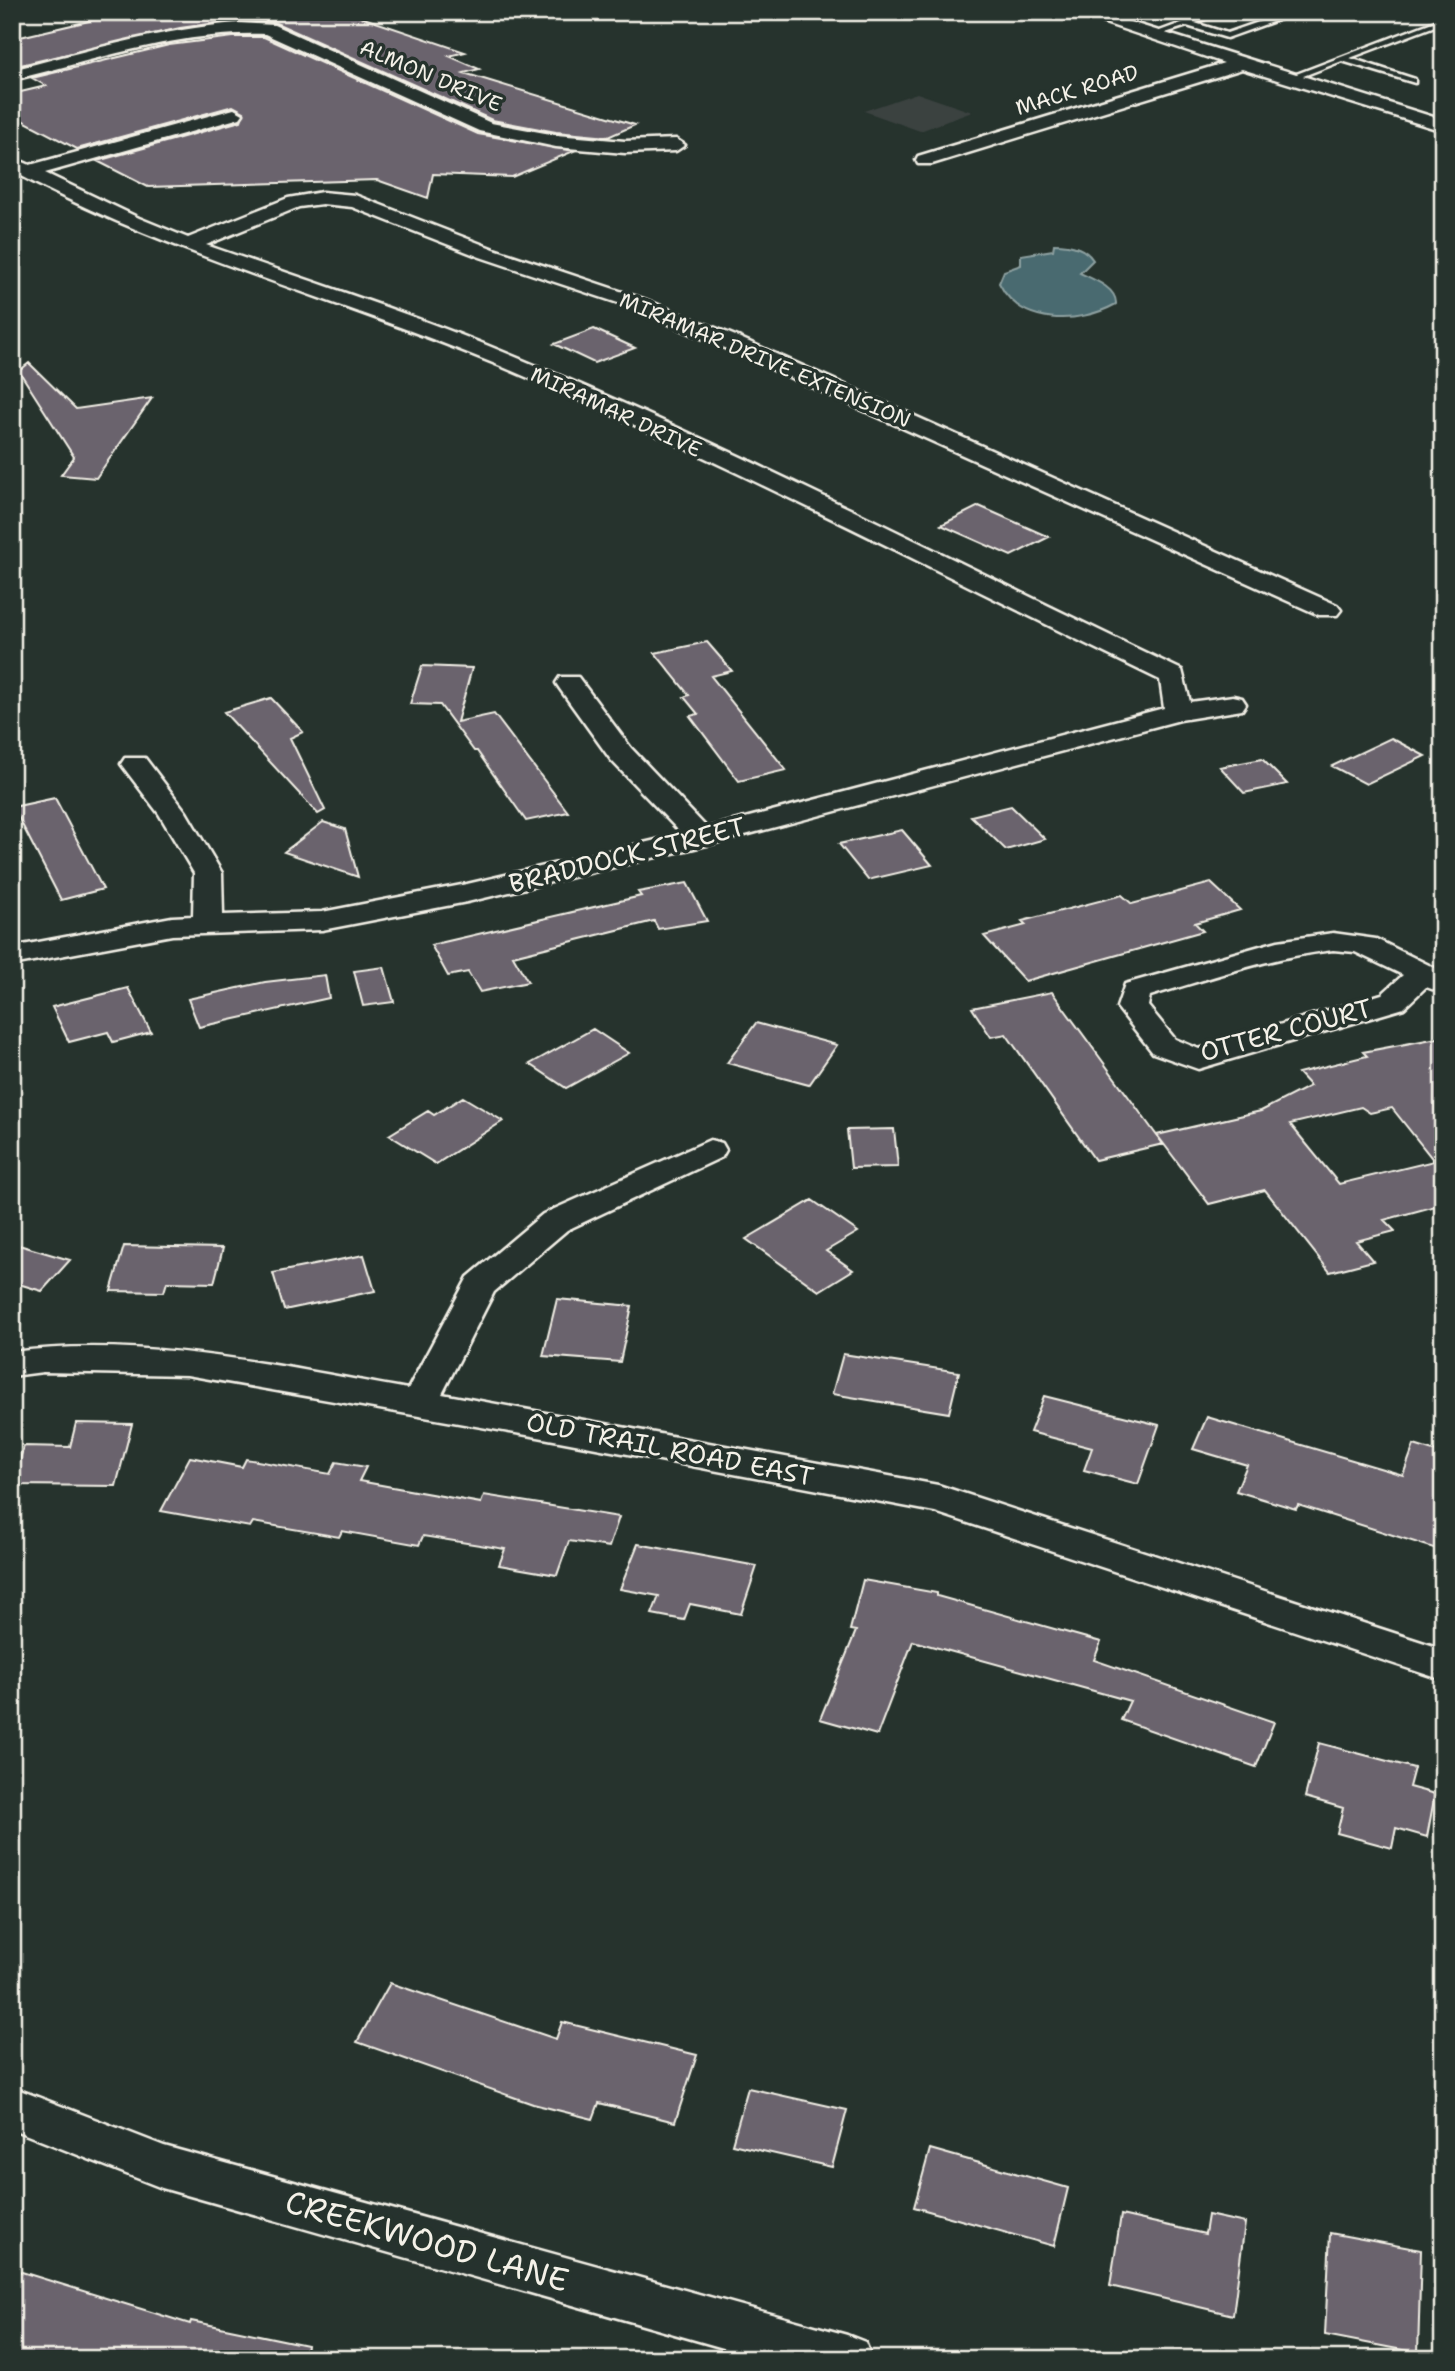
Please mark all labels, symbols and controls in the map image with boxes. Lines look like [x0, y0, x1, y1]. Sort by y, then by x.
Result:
street label: ALMON DRIVE [356, 33, 506, 119]
street label: MACK ROAD [1012, 58, 1142, 122]
street label: MIRAMAR DRIVE EXTENSION [616, 287, 914, 433]
street label: MIRAMAR DRIVE [527, 361, 705, 463]
street label: BRADDOCK STREET [505, 808, 749, 901]
street label: OTTER COURT [1196, 990, 1376, 1069]
street label: OLD TRAIL ROAD EAST [523, 1403, 817, 1494]
street label: CREEKWOOD LANE [281, 2180, 574, 2302]

